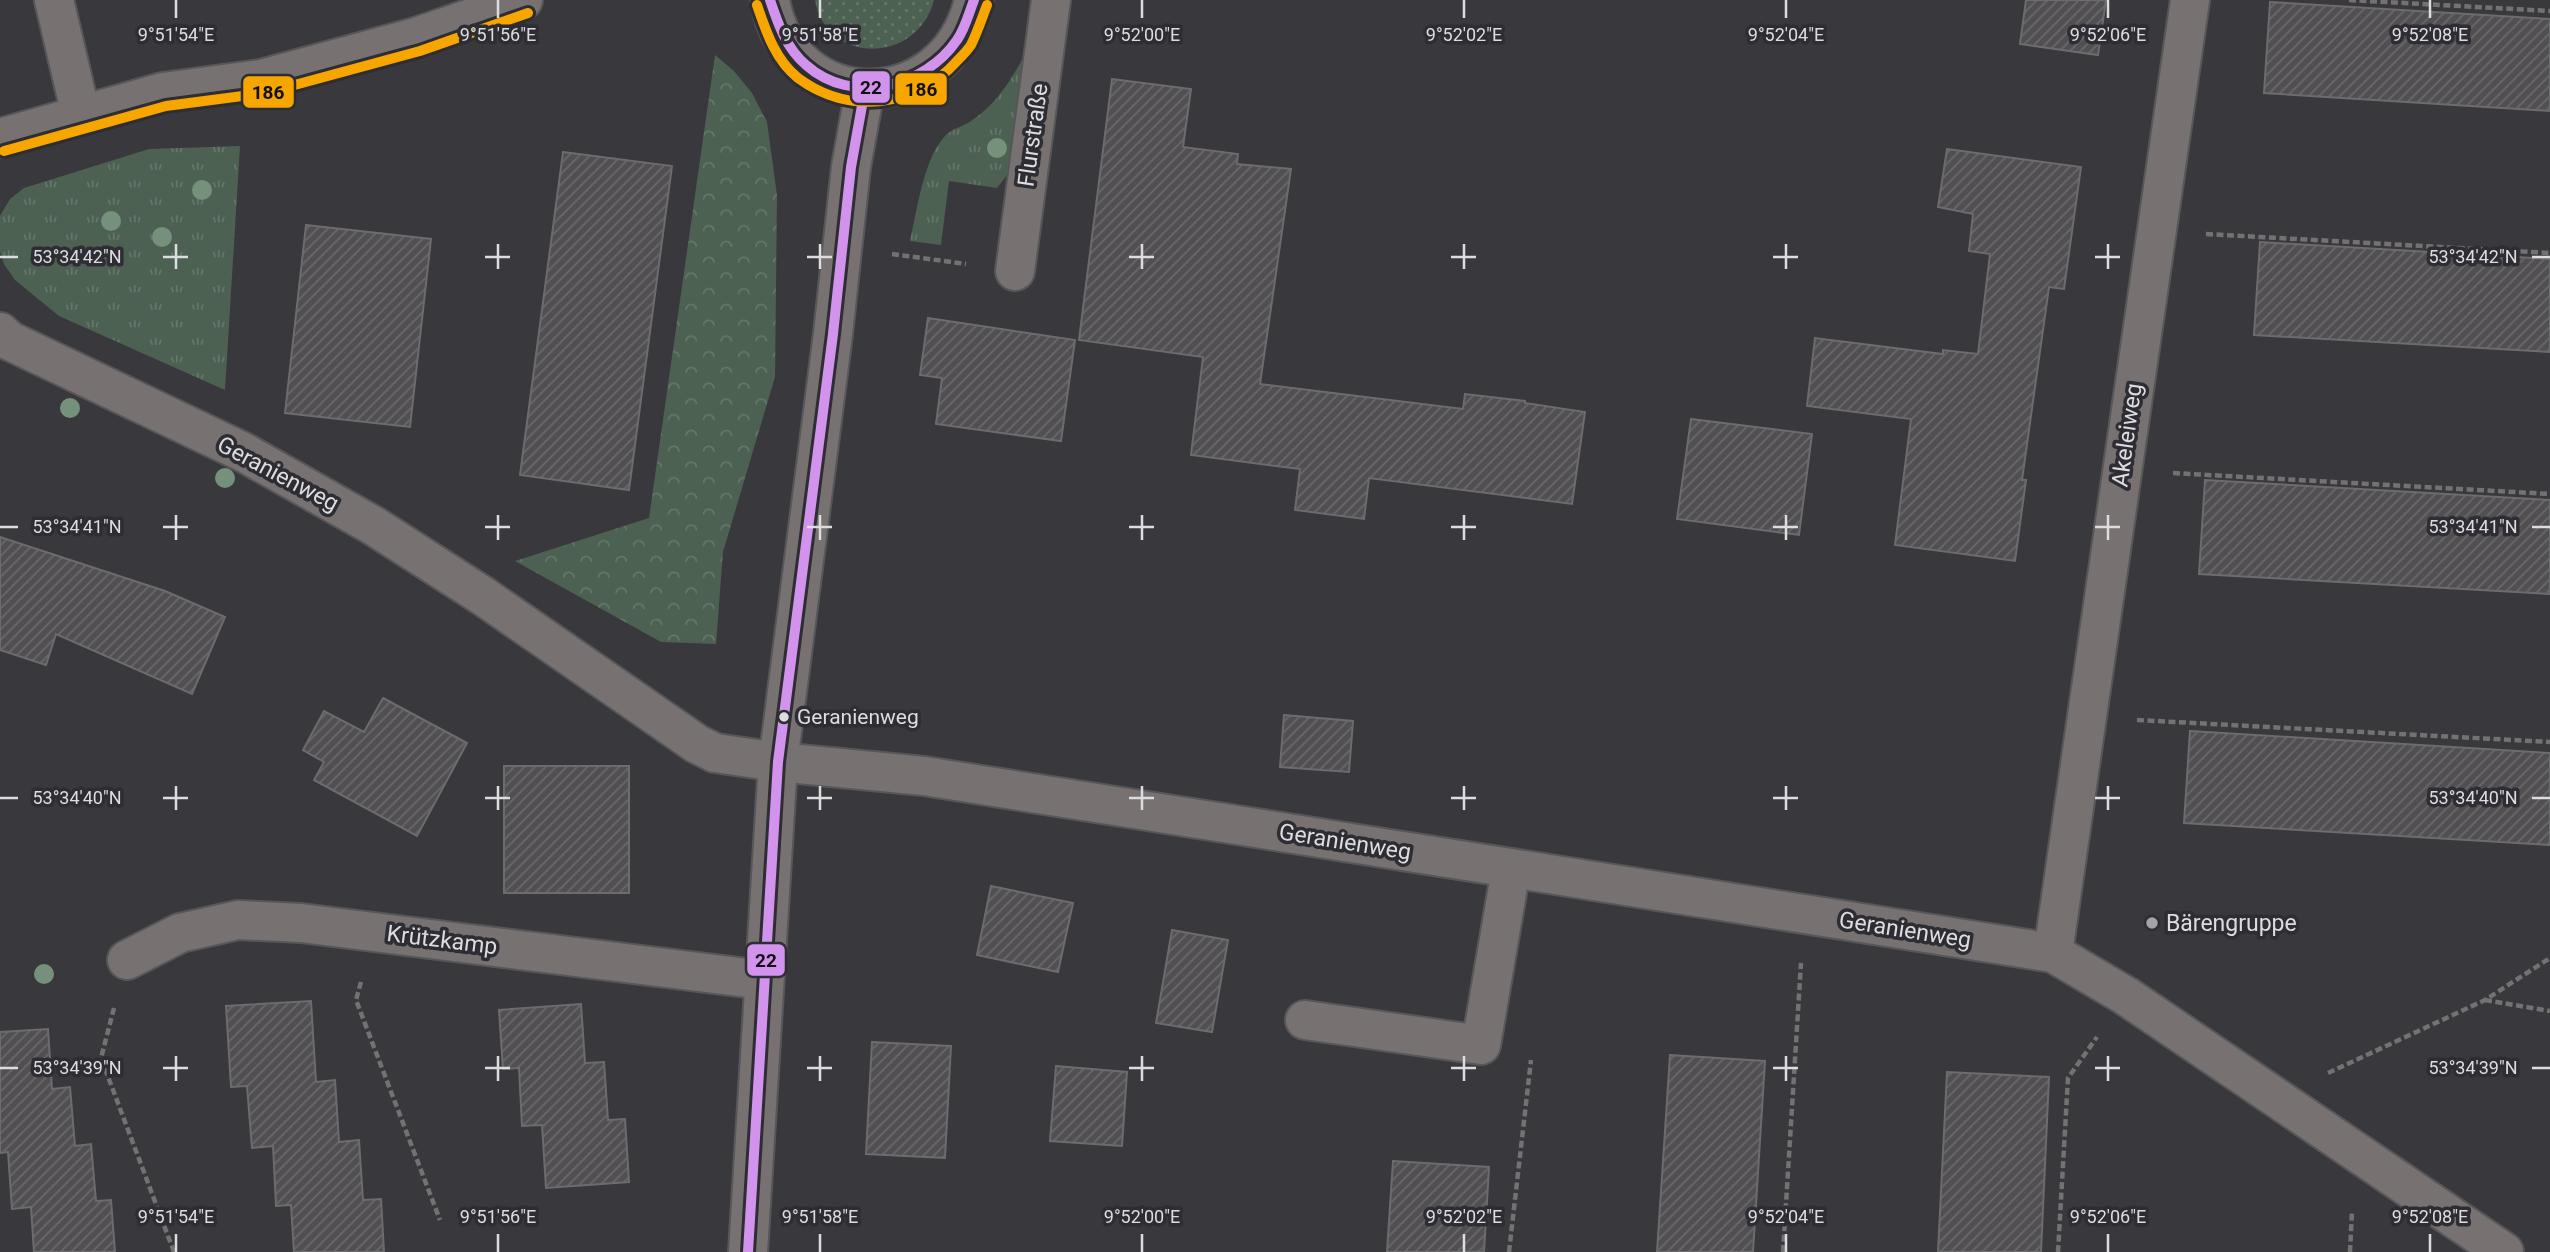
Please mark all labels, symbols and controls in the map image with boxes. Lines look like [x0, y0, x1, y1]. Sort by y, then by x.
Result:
text: 9°51'54"E [138, 24, 214, 45]
text: 9°51'56"E [460, 24, 536, 45]
text: 9°51'58"E [782, 24, 858, 45]
text: 9°52'00"E [1104, 24, 1180, 45]
text: 9°52'02"E [1426, 24, 1502, 45]
text: 9°52'04"E [1748, 24, 1824, 45]
text: 9°52'06"E [2070, 24, 2146, 45]
text: 9°52'08"E [2392, 24, 2468, 45]
line badge: 22 [851, 70, 891, 104]
line badge: 186 [894, 72, 948, 106]
line badge: 186 [242, 75, 295, 109]
text: 22 [860, 76, 882, 99]
text: 186 [905, 78, 937, 101]
text: 186 [252, 81, 284, 104]
street label: Flurstraße [1012, 82, 1054, 188]
text: 53°34'42"N [32, 246, 122, 267]
text: 53°34'42"N [2428, 246, 2518, 267]
street label: Akeleiweg [2106, 381, 2148, 489]
street label: Geranienweg [213, 431, 343, 517]
text: 53°34'41"N [32, 516, 122, 537]
text: 53°34'41"N [2428, 516, 2518, 537]
place label: Geranienweg [797, 705, 919, 729]
marker: Geranienweg [777, 710, 791, 724]
text: 53°34'40"N [32, 787, 122, 808]
text: 53°34'40"N [2428, 787, 2518, 808]
street label: Geranienweg [1277, 818, 1413, 866]
street label: Geranienweg [1837, 906, 1973, 954]
place label: Bärengruppe [2166, 910, 2297, 937]
marker: Bärengruppe [2144, 915, 2160, 931]
street label: Krützkamp [385, 920, 499, 960]
line badge: 22 [746, 943, 786, 977]
text: 22 [755, 949, 777, 972]
text: 53°34'39"N [32, 1057, 122, 1078]
text: 53°34'39"N [2428, 1057, 2518, 1078]
text: 9°51'54"E [138, 1206, 214, 1227]
text: 9°51'56"E [460, 1206, 536, 1227]
text: 9°51'58"E [782, 1206, 858, 1227]
text: 9°52'00"E [1104, 1206, 1180, 1227]
text: 9°52'02"E [1426, 1206, 1502, 1227]
text: 9°52'04"E [1748, 1206, 1824, 1227]
text: 9°52'06"E [2070, 1206, 2146, 1227]
text: 9°52'08"E [2392, 1206, 2468, 1227]

